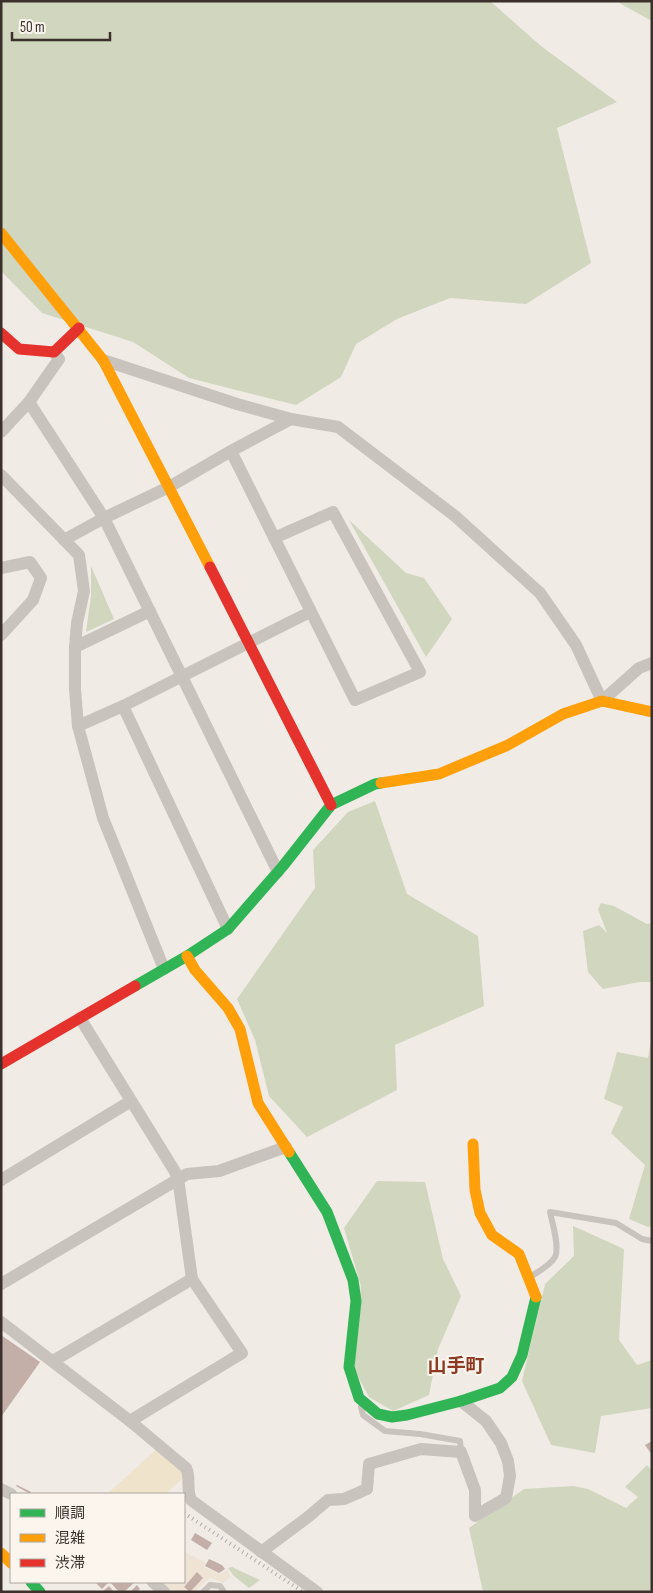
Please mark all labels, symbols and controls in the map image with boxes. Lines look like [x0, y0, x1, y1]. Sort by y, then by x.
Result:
scale bar [12, 10, 110, 42]
text: 50 m [20, 18, 45, 37]
district label: 山手町 [427, 1355, 485, 1378]
legend [10, 1493, 185, 1583]
text: 順調 [55, 1504, 85, 1523]
text: 混雑 [55, 1529, 85, 1548]
text: 渋滞 [55, 1554, 85, 1573]

